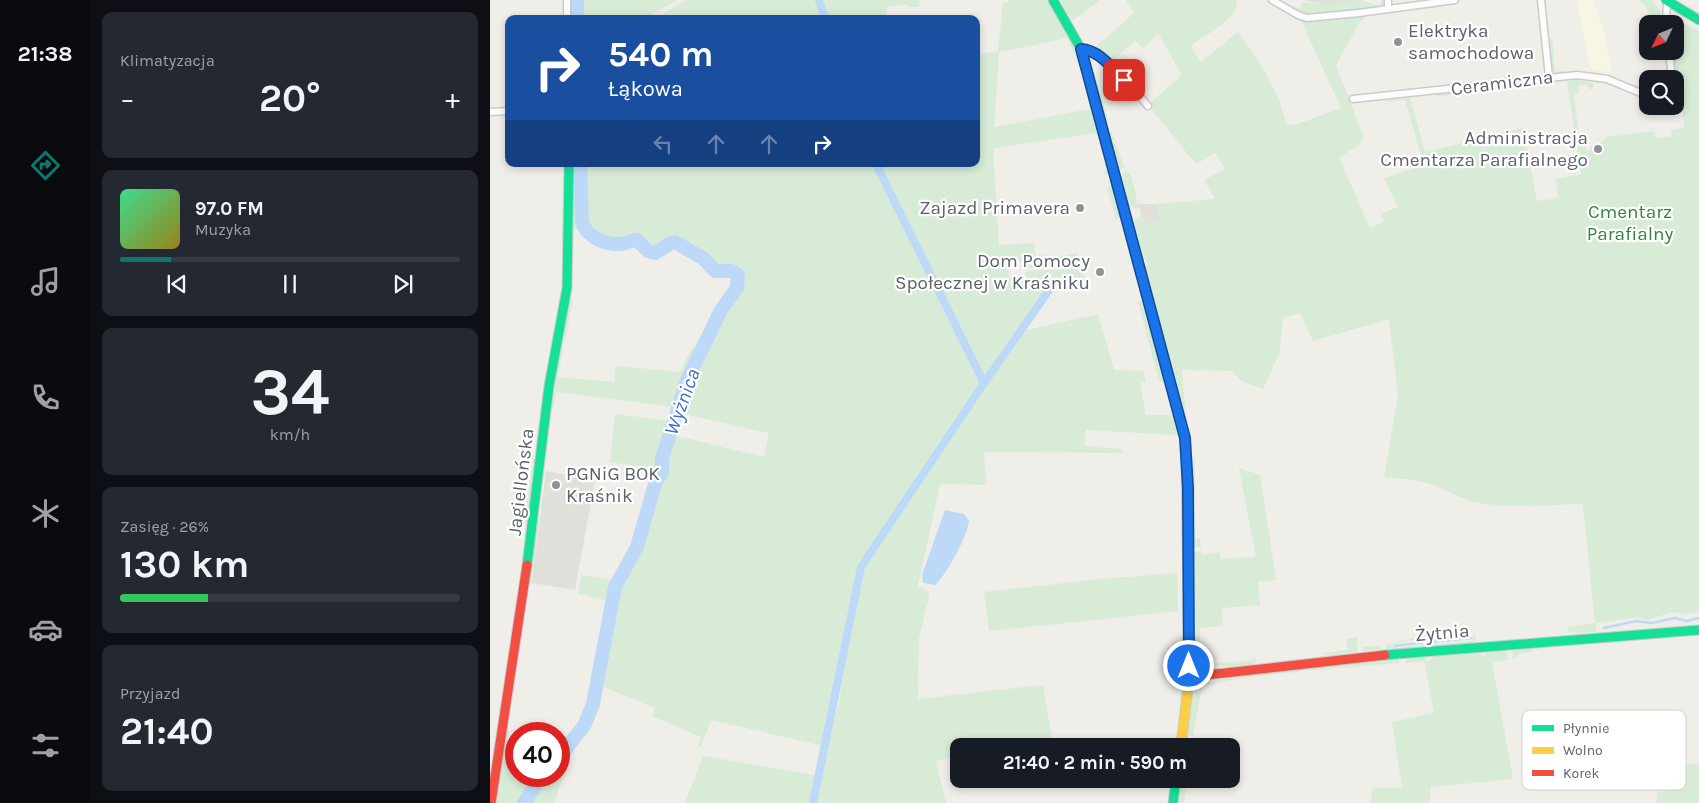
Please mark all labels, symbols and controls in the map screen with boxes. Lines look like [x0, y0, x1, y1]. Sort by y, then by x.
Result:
north arrow [1639, 15, 1684, 60]
map controls [1639, 15, 1684, 115]
place label: Elektryka samochodowa [1408, 20, 1534, 64]
text: 540 m [608, 34, 713, 75]
icon: right [525, 35, 590, 100]
marker: Elektryka samochodowa [1392, 36, 1404, 48]
text: 21:38 [18, 41, 73, 67]
text: Klimatyzacja [120, 51, 215, 70]
pin [1103, 59, 1145, 101]
icon: arrive [1110, 66, 1138, 94]
street label: Ceramiczna [1450, 66, 1554, 100]
button: search [1639, 70, 1684, 115]
text: 20° [259, 76, 321, 121]
text: Łąkowa [608, 76, 683, 102]
text: − [120, 82, 135, 115]
text: + [445, 82, 460, 115]
place label: Administracja Cmentarza Parafialnego [1380, 127, 1588, 171]
icon: left [649, 130, 677, 158]
icon: ahead [702, 130, 730, 158]
icon: ahead [755, 130, 783, 158]
icon: right [808, 130, 836, 158]
marker: Administracja Cmentarza Parafialnego [1592, 143, 1604, 155]
icon: directions [28, 148, 63, 183]
place label: Zajazd Primavera [919, 197, 1070, 219]
text: 97.0 FM [195, 198, 264, 220]
park label: Cmentarz Parafialny [1587, 201, 1673, 245]
marker: Zajazd Primavera [1074, 202, 1086, 214]
text: Muzyka [195, 220, 251, 239]
place label: Dom Pomocy Społecznej w Kraśniku [895, 250, 1090, 294]
icon: music [28, 264, 63, 299]
marker: Dom Pomocy Społecznej w Kraśniku [1094, 266, 1106, 278]
icon: previous [163, 270, 191, 298]
icon: pause [276, 270, 304, 298]
icon: next [389, 270, 417, 298]
text: 34 [250, 354, 330, 430]
water label: Wyżnica [659, 366, 705, 438]
icon: phone [28, 380, 63, 415]
text: km/h [270, 425, 310, 444]
street label: Jagiellońska [504, 427, 538, 537]
place label: PGNiG BOK Kraśnik [566, 463, 660, 507]
marker: PGNiG BOK Kraśnik [550, 479, 562, 491]
icon: climate [28, 496, 63, 531]
text: Zasięg · 26% [120, 517, 209, 536]
text: 130 km [120, 542, 249, 587]
icon: car [28, 612, 63, 647]
street label: Żytnia [1414, 620, 1470, 646]
position arrow [1162, 639, 1214, 691]
text: Przyjazd [120, 684, 181, 703]
text: 21:40 [120, 709, 213, 754]
legend [1522, 710, 1686, 790]
text: Płynnie [1563, 720, 1609, 737]
speed limit sign: 40 [505, 722, 570, 787]
icon: filters [28, 728, 63, 763]
text: Wolno [1563, 742, 1603, 759]
text: 21:40 · 2 min · 590 m [1003, 752, 1187, 774]
text: Korek [1563, 765, 1599, 782]

